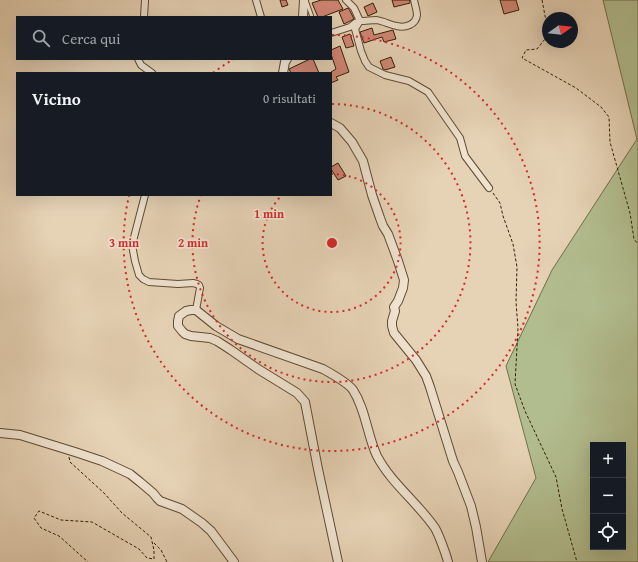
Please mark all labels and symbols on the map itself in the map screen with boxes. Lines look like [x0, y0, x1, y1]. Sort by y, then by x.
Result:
north arrow [542, 12, 578, 48]
text: 1 min [254, 205, 284, 222]
text: 3 min [109, 234, 139, 251]
text: 2 min [178, 234, 208, 251]
centre of rings [325, 236, 339, 250]

